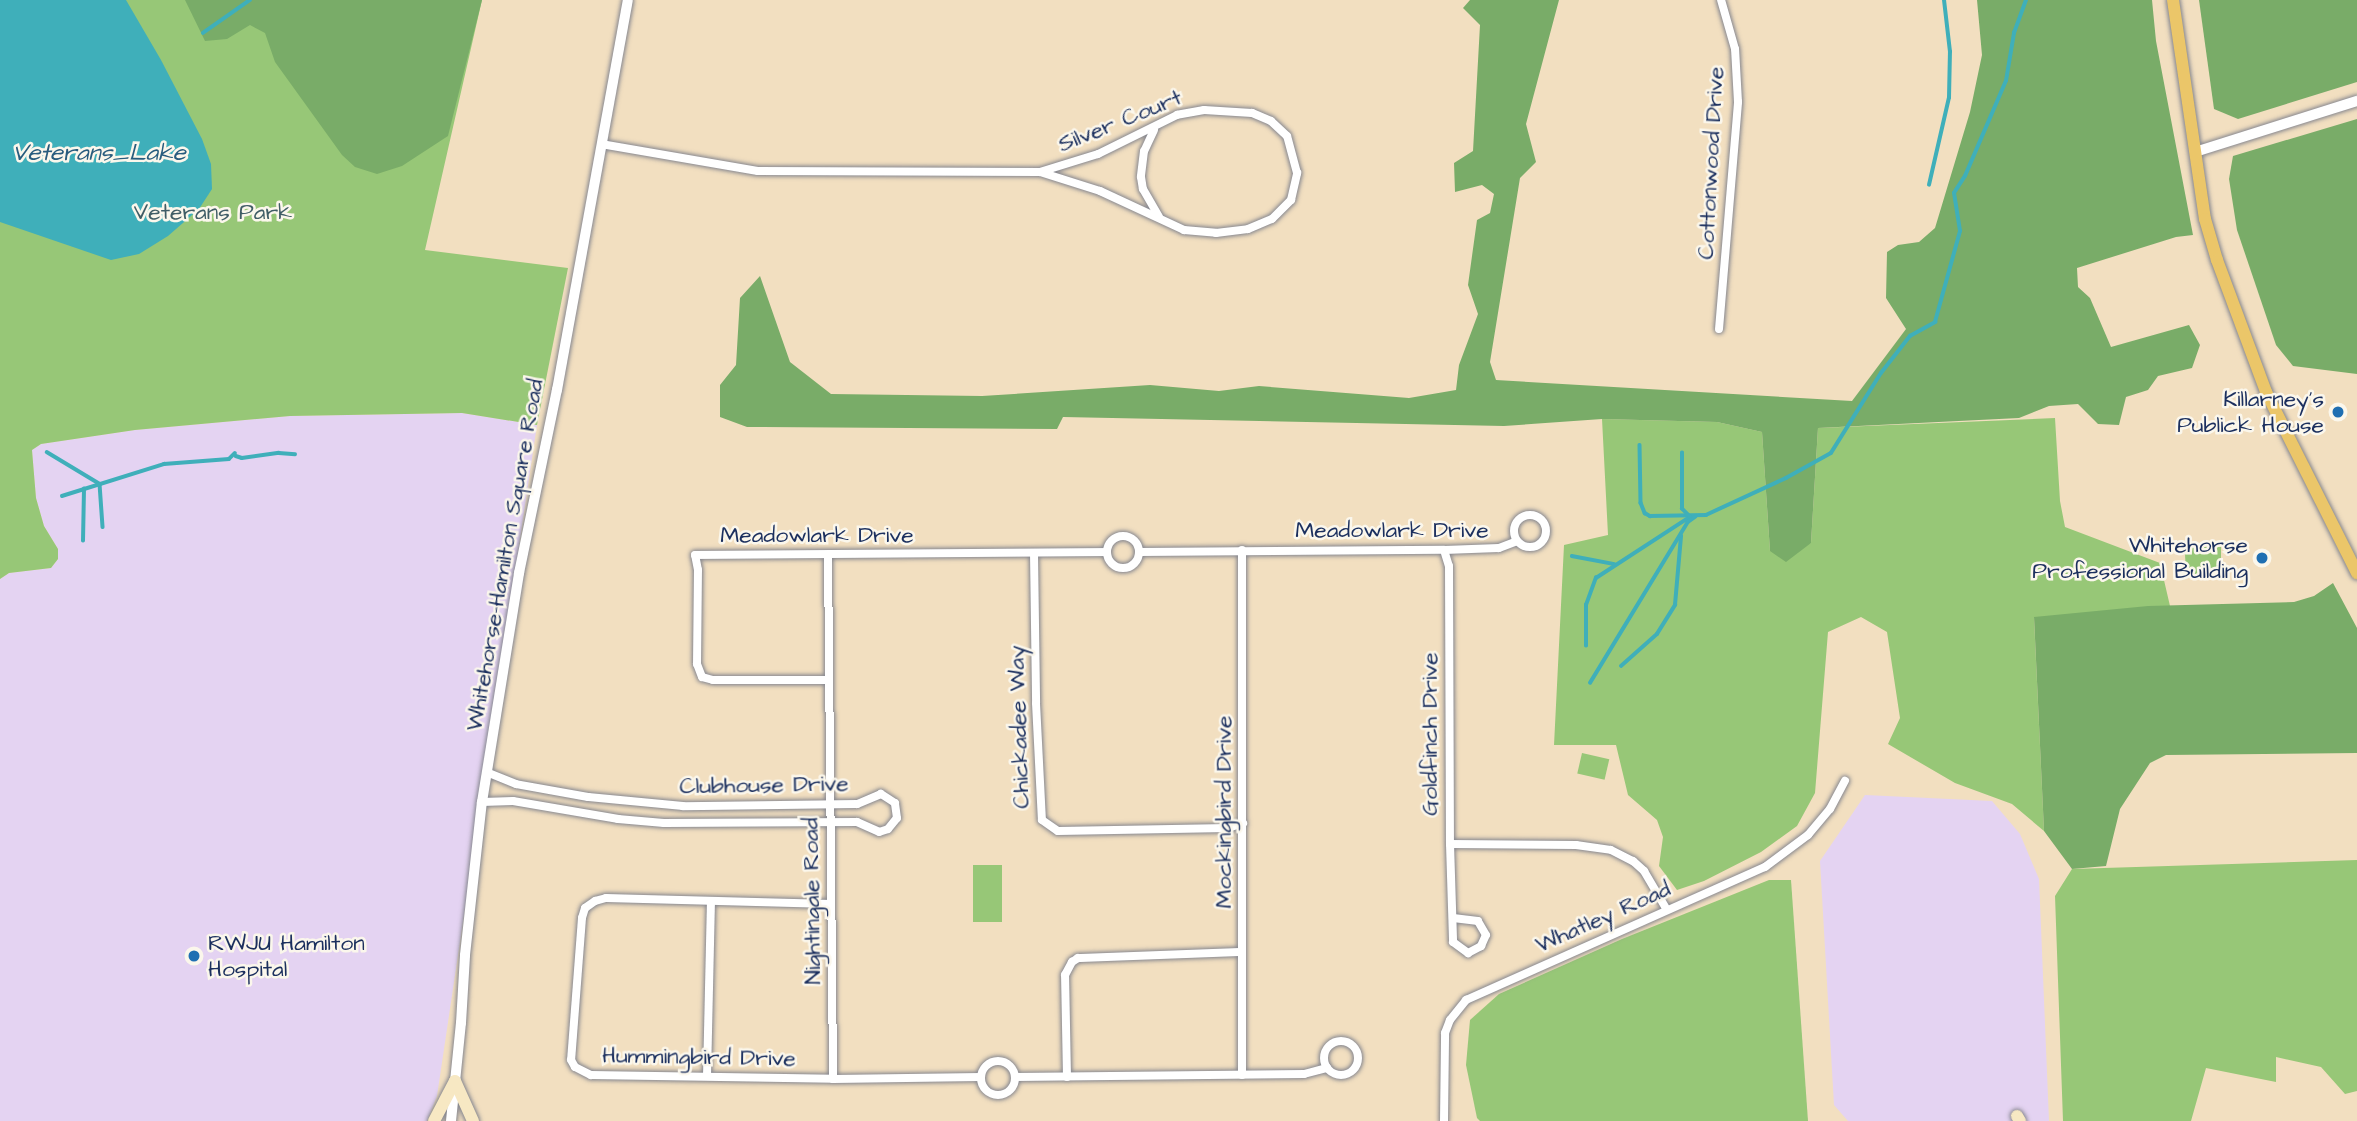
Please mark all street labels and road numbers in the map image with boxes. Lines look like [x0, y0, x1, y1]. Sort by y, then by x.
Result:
street label: Cottonwood Drive [1692, 66, 1730, 260]
street label: Silver Court [1054, 84, 1186, 158]
street label: Whitehorse-Hamilton Square Road [460, 377, 550, 733]
street label: Meadowlark Drive [1295, 516, 1489, 544]
street label: Meadowlark Drive [720, 521, 914, 549]
street label: Chickadee Way [1002, 645, 1036, 809]
street label: Goldfinch Drive [1416, 652, 1444, 816]
street label: Mockingbird Drive [1210, 715, 1238, 909]
street label: Clubhouse Drive [679, 770, 849, 800]
street label: Nightingale Road [797, 817, 827, 985]
street label: Whatley Road [1531, 875, 1675, 959]
street label: Hummingbird Drive [602, 1042, 796, 1072]

